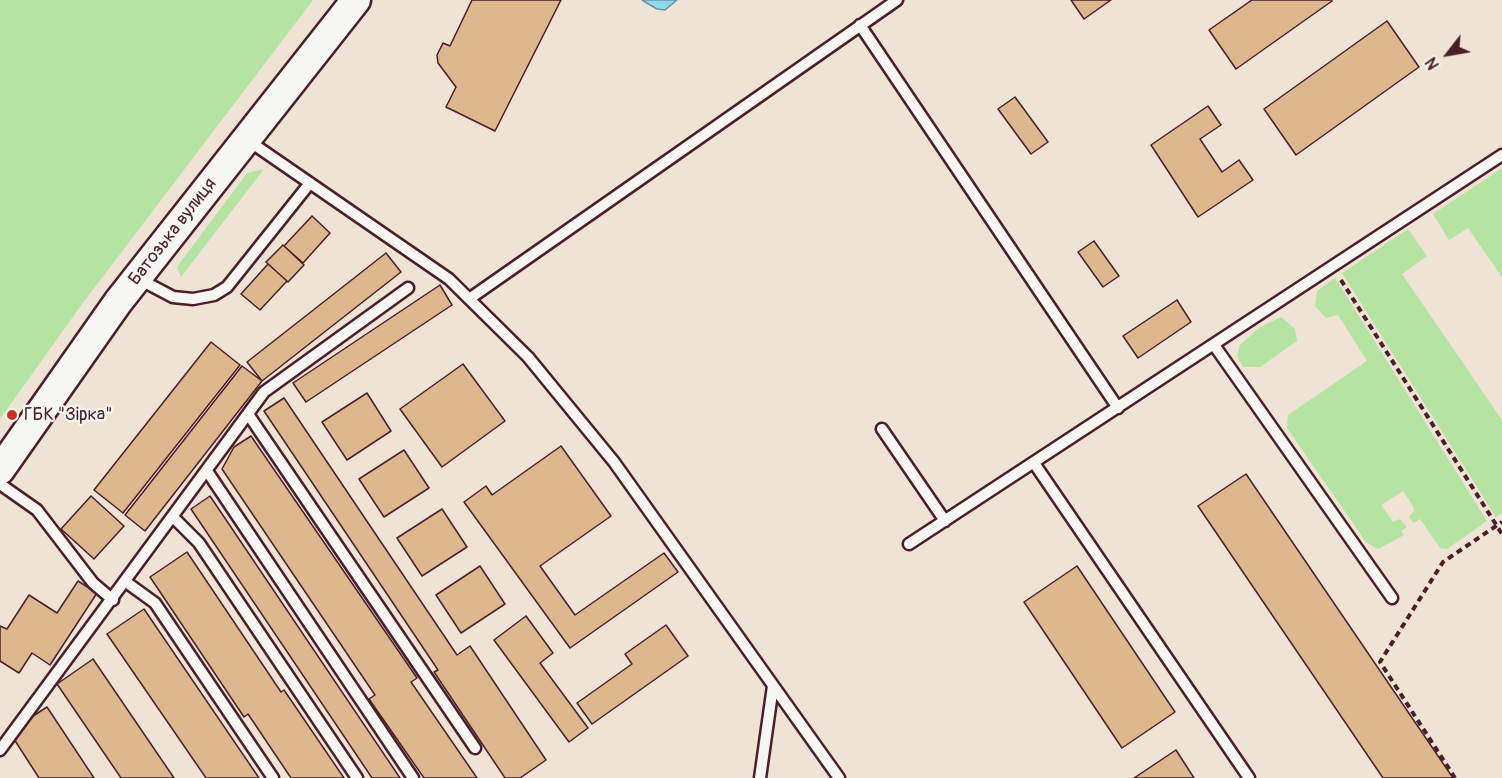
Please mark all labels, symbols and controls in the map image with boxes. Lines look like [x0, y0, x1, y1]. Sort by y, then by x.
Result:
north arrow [1418, 24, 1478, 84]
text: N [1421, 53, 1444, 73]
street label: Батозька вулиця [124, 174, 222, 290]
place label: ГБК "Зірка" [24, 404, 112, 426]
marker: ГБК "Зірка" [5, 408, 19, 422]

